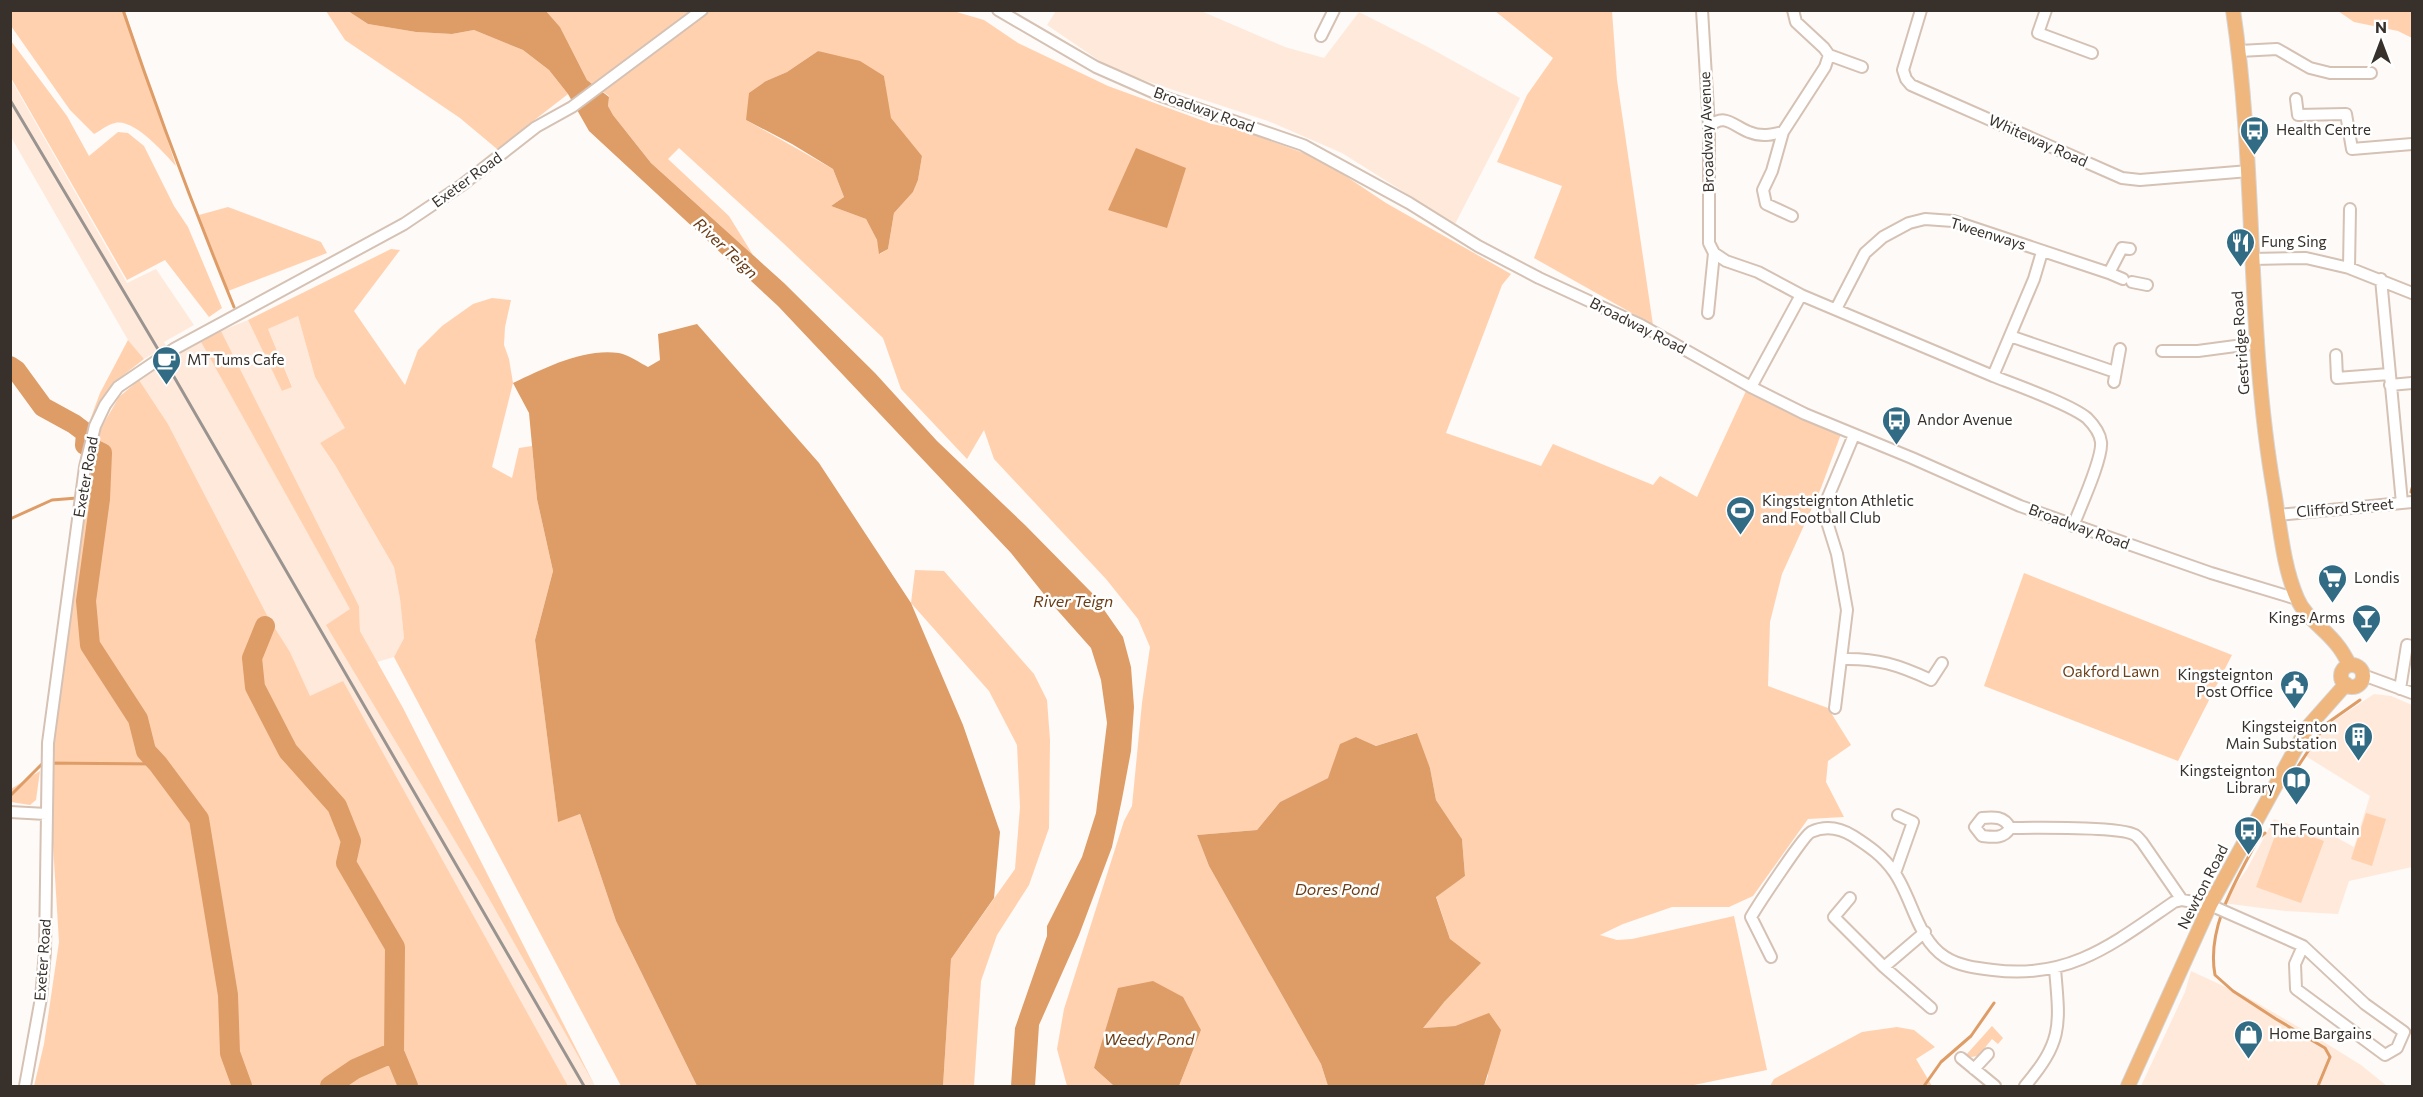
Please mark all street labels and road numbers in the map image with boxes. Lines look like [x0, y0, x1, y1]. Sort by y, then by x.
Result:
street label: Broadway Avenue [1695, 71, 1717, 193]
street label: Broadway Road [1151, 82, 1257, 136]
street label: Whiteway Road [1986, 110, 2091, 170]
street label: Exeter Road [428, 148, 505, 211]
street label: Tweenways [1948, 213, 2029, 253]
street label: Gestridge Road [2227, 290, 2253, 396]
street label: Broadway Road [1587, 293, 1690, 357]
street label: Exeter Road [69, 435, 101, 519]
street label: Clifford Street [2295, 494, 2394, 520]
street label: Broadway Road [2026, 499, 2132, 553]
street label: Newton Road [2173, 841, 2231, 932]
street label: Exeter Road [30, 918, 54, 1002]

